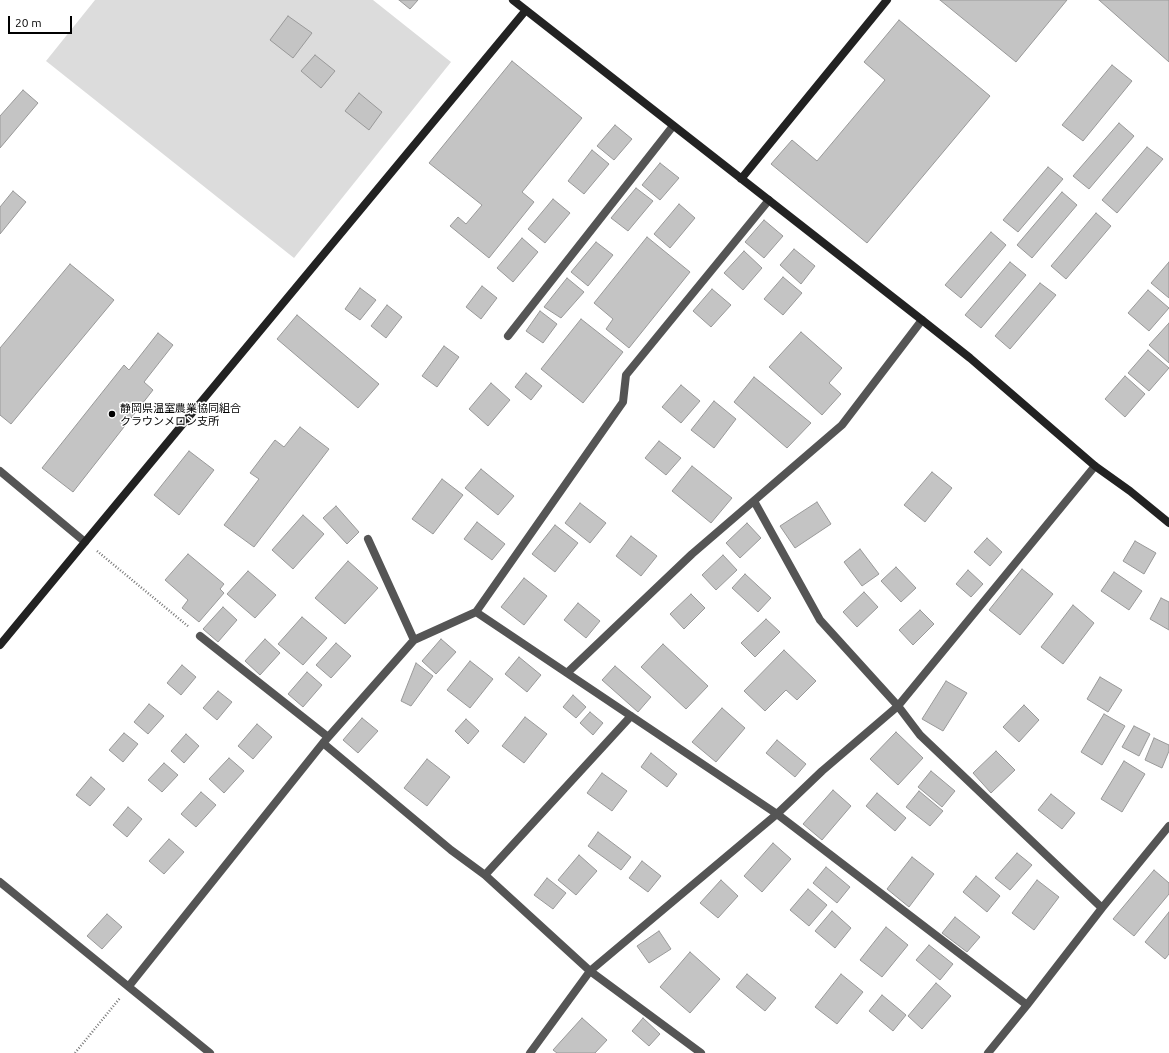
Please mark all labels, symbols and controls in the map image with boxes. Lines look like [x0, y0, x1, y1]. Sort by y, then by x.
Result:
scale bar [10, 8, 74, 34]
text: 20 m [15, 16, 42, 29]
place label: 静岡県温室農業協同組合 クラウンメロン支所 [120, 401, 241, 427]
marker: 静岡県温室農業協同組合 クラウンメロン支所 [107, 409, 117, 419]

